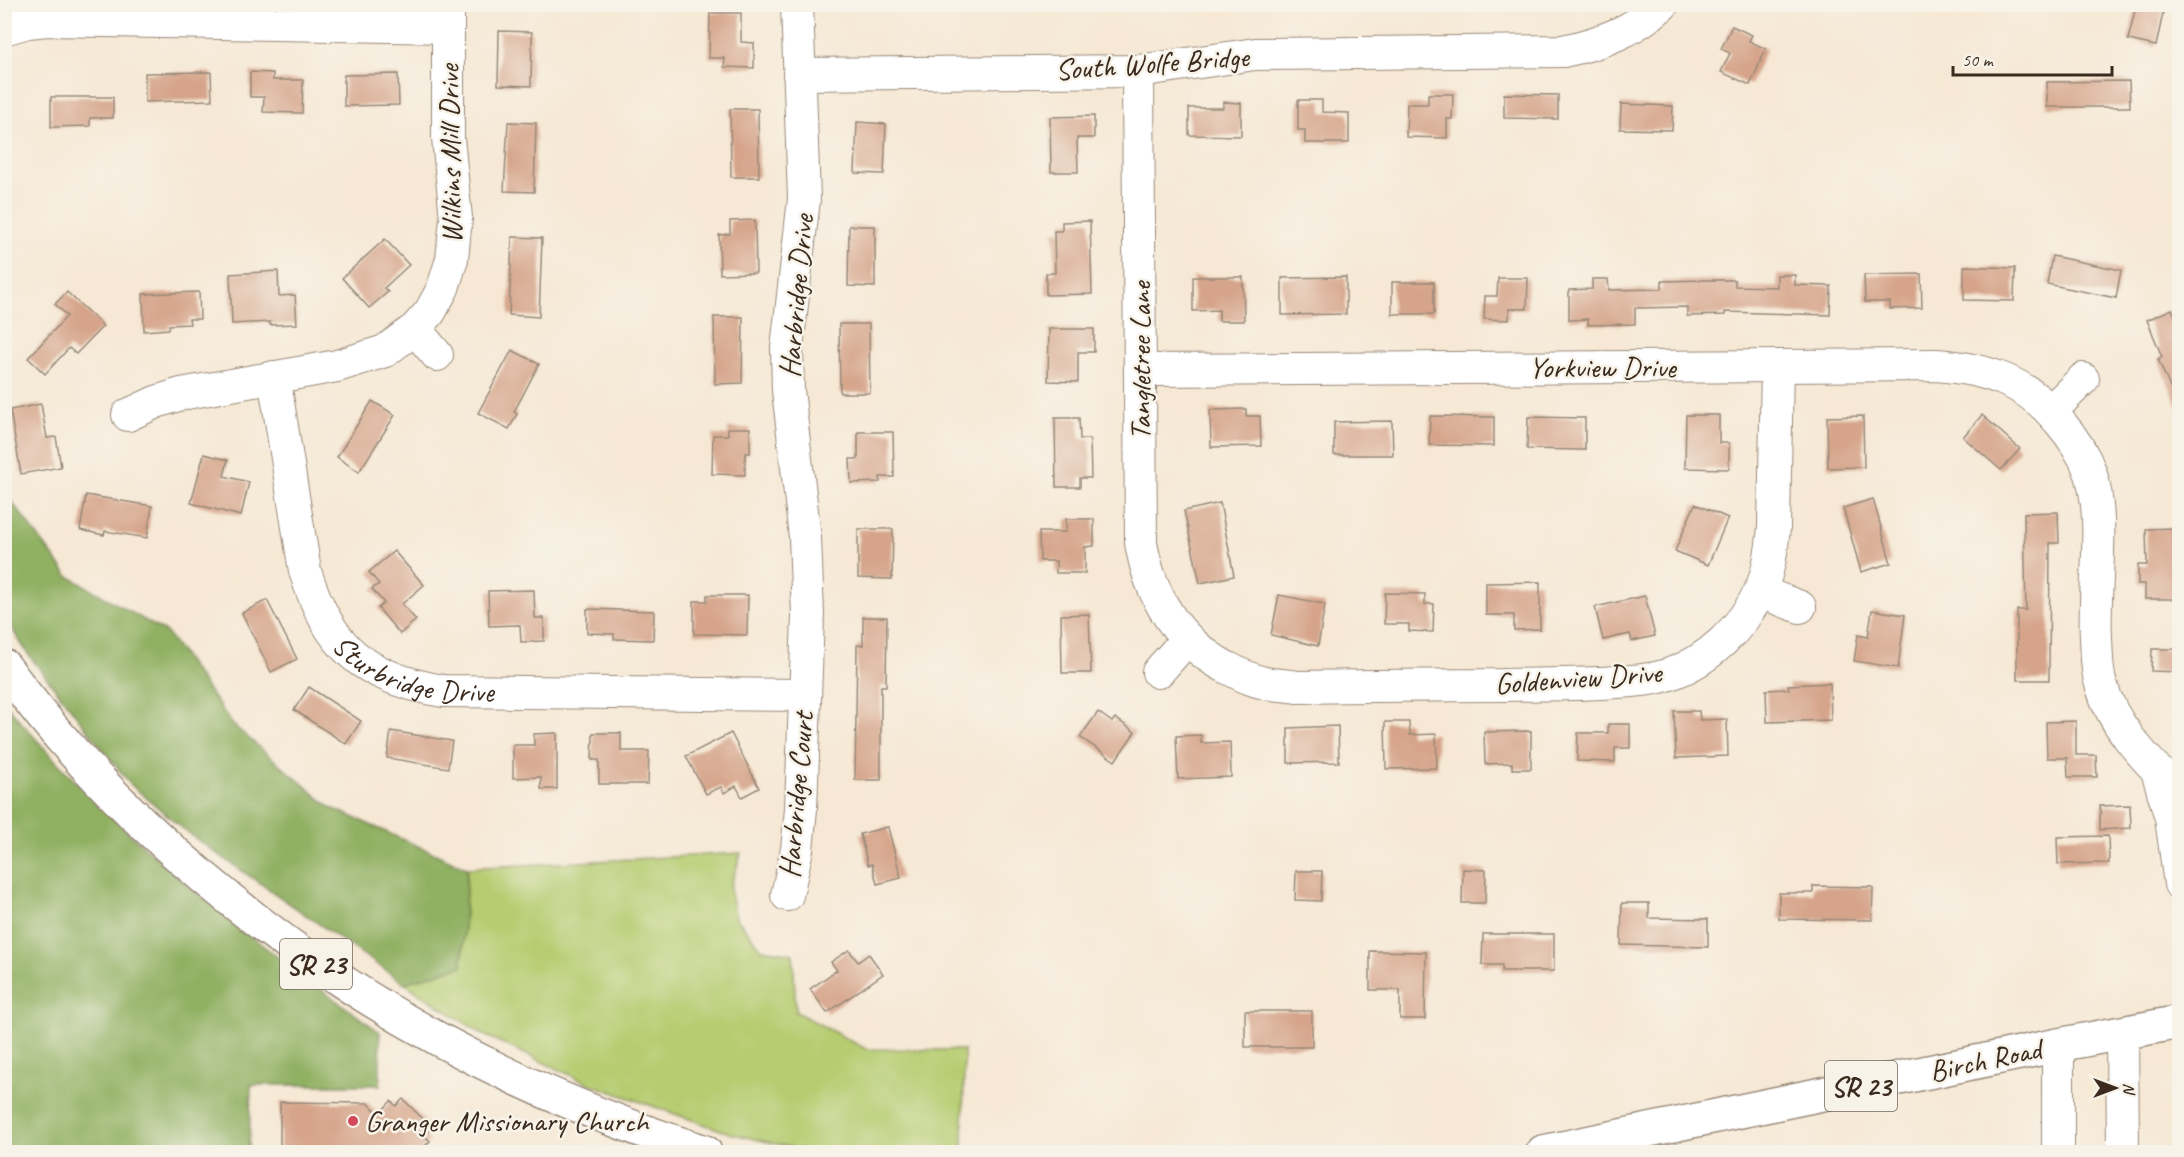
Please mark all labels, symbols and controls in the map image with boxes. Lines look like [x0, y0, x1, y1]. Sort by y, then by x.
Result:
street label: South Wolfe Bridge [1054, 37, 1252, 89]
scale bar [1953, 39, 2112, 77]
text: 50 m [1962, 49, 1995, 71]
street label: Wilkins Mill Drive [429, 62, 471, 244]
street label: Harbridge Drive [770, 211, 822, 379]
street label: Tangletree Lane [1121, 279, 1159, 440]
street label: Yorkview Drive [1528, 348, 1678, 386]
street label: Sturbridge Drive [324, 627, 496, 711]
street label: Goldenview Drive [1493, 653, 1665, 703]
street label: Harbridge Court [770, 707, 822, 879]
road number: SR 23 [280, 939, 352, 989]
street label: Birch Road [1926, 1029, 2048, 1090]
north arrow [2085, 1058, 2145, 1118]
road number: SR 23 [1825, 1061, 1897, 1111]
text: N [2119, 1083, 2139, 1096]
place label: Granger Missionary Church [365, 1102, 650, 1140]
marker: Granger Missionary Church [346, 1114, 360, 1128]

